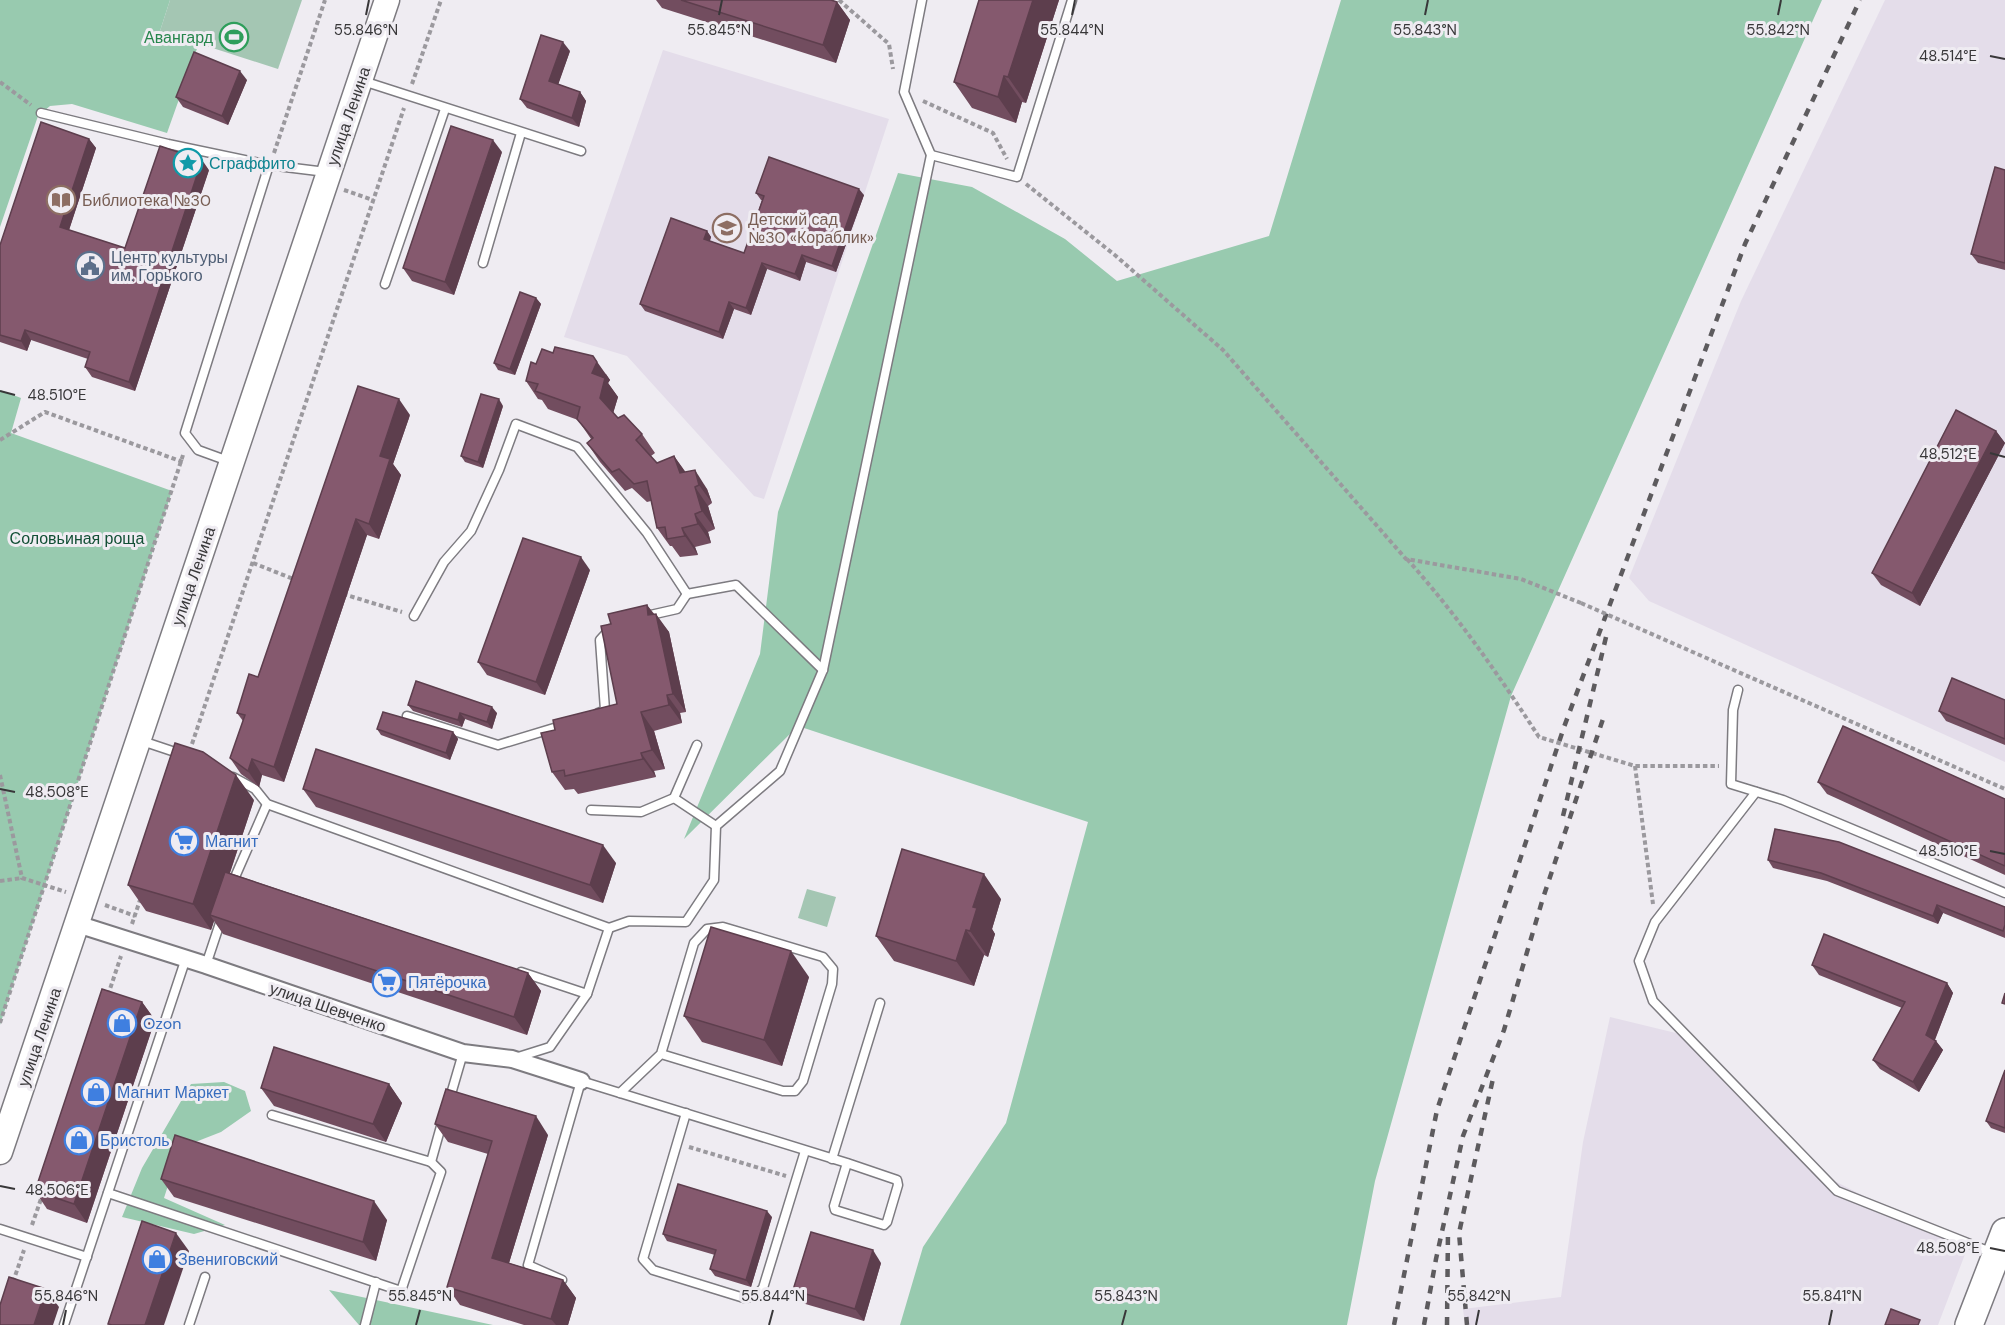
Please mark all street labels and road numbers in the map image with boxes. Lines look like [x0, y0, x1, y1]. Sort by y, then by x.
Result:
street label: улица Ленина [322, 64, 375, 168]
street label: улица Ленина [167, 524, 220, 628]
street label: улица Шевченко [267, 978, 389, 1037]
street label: улица Ленина [13, 985, 66, 1089]

